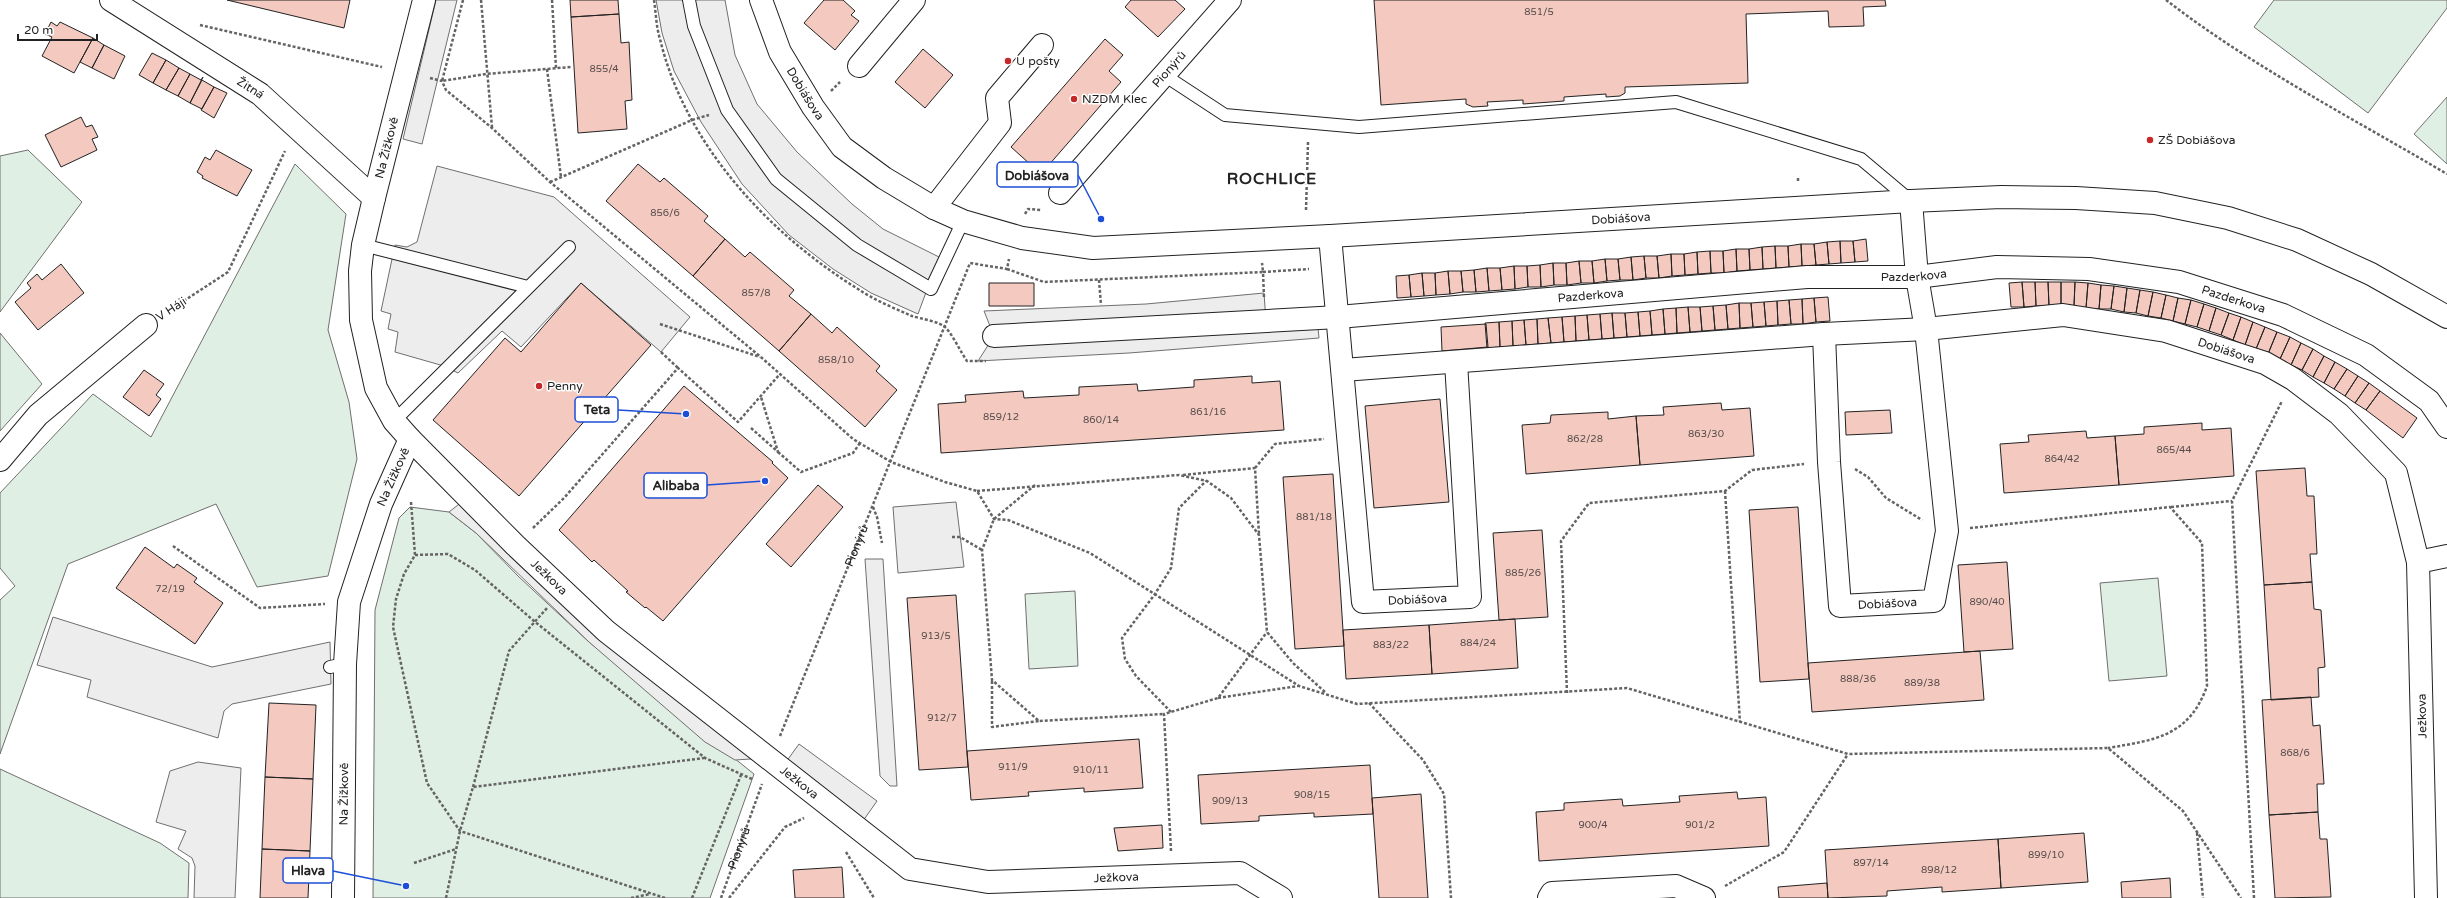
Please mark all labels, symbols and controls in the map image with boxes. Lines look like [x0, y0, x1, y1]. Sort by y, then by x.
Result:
house number: 851/5 [1524, 6, 1554, 18]
scale bar [18, 16, 97, 42]
text: 20 m [24, 23, 53, 37]
street label: Pionýrů [1149, 48, 1189, 90]
place label: U pošty [1016, 54, 1060, 68]
marker: U pošty [1003, 56, 1013, 66]
house number: 855/4 [590, 63, 618, 75]
street label: Dobiášova [784, 65, 827, 123]
street label: Žitná [234, 74, 267, 102]
place label: NZDM Klec [1082, 92, 1147, 106]
marker: NZDM Klec [1069, 94, 1079, 104]
street label: Na Žižkově [372, 115, 401, 180]
place label: ZŠ Dobiášova [2158, 133, 2236, 147]
marker: ZŠ Dobiášova [2145, 135, 2155, 145]
callout: Dobiášova [997, 162, 1078, 187]
text: Dobiášova [1005, 168, 1069, 184]
district label: ROCHLICE [1227, 169, 1317, 189]
house number: 856/6 [650, 207, 680, 219]
street label: Dobiášova [1591, 210, 1651, 227]
street label: Pazderkova [1881, 266, 1948, 284]
street label: Pazderkova [2200, 283, 2267, 316]
street label: Pazderkova [1557, 286, 1624, 305]
house number: 857/8 [741, 287, 771, 299]
street label: V Háji [153, 294, 189, 324]
street label: Dobiášova [2196, 335, 2257, 366]
house number: 858/10 [818, 354, 854, 366]
place label: Penny [547, 379, 583, 393]
marker: Penny [534, 381, 544, 391]
callout: Teta [575, 397, 618, 422]
text: Teta [583, 402, 610, 418]
house number: 861/16 [1190, 406, 1226, 418]
house number: 859/12 [983, 411, 1019, 423]
house number: 860/14 [1083, 414, 1119, 426]
house number: 863/30 [1688, 428, 1724, 440]
house number: 862/28 [1567, 433, 1603, 445]
house number: 865/44 [2156, 444, 2192, 456]
street label: Na Žižkově [374, 445, 412, 508]
house number: 864/42 [2044, 453, 2080, 465]
callout: Alibaba [644, 473, 707, 498]
text: Alibaba [652, 478, 700, 494]
house number: 881/18 [1296, 511, 1332, 523]
street label: Pionýrů [842, 523, 871, 569]
street label: Ježkova [528, 557, 570, 598]
house number: 885/26 [1505, 567, 1541, 579]
house number: 72/19 [155, 583, 185, 595]
street label: Dobiášova [1387, 591, 1447, 608]
street label: Dobiášova [1857, 595, 1917, 612]
house number: 890/40 [1969, 596, 2005, 608]
house number: 913/5 [921, 630, 951, 642]
house number: 884/24 [1460, 637, 1496, 649]
house number: 883/22 [1373, 639, 1409, 651]
house number: 888/36 [1840, 673, 1876, 685]
house number: 889/38 [1904, 677, 1940, 689]
street label: Ježkova [2415, 693, 2429, 739]
house number: 912/7 [927, 712, 957, 724]
house number: 868/6 [2280, 747, 2310, 759]
house number: 911/9 [998, 761, 1028, 773]
street label: Na Žižkově [337, 762, 351, 826]
street label: Ježkova [777, 763, 821, 802]
house number: 910/11 [1073, 764, 1109, 776]
house number: 908/15 [1294, 789, 1330, 801]
house number: 909/13 [1212, 795, 1248, 807]
house number: 900/4 [1579, 819, 1607, 831]
house number: 901/2 [1685, 819, 1715, 831]
street label: Pionýrů [725, 825, 753, 871]
house number: 899/10 [2028, 849, 2064, 861]
house number: 897/14 [1853, 857, 1889, 869]
callout: Hlava [283, 858, 333, 883]
text: Hlava [291, 863, 325, 879]
house number: 898/12 [1921, 864, 1957, 876]
street label: Ježkova [1094, 870, 1139, 885]

